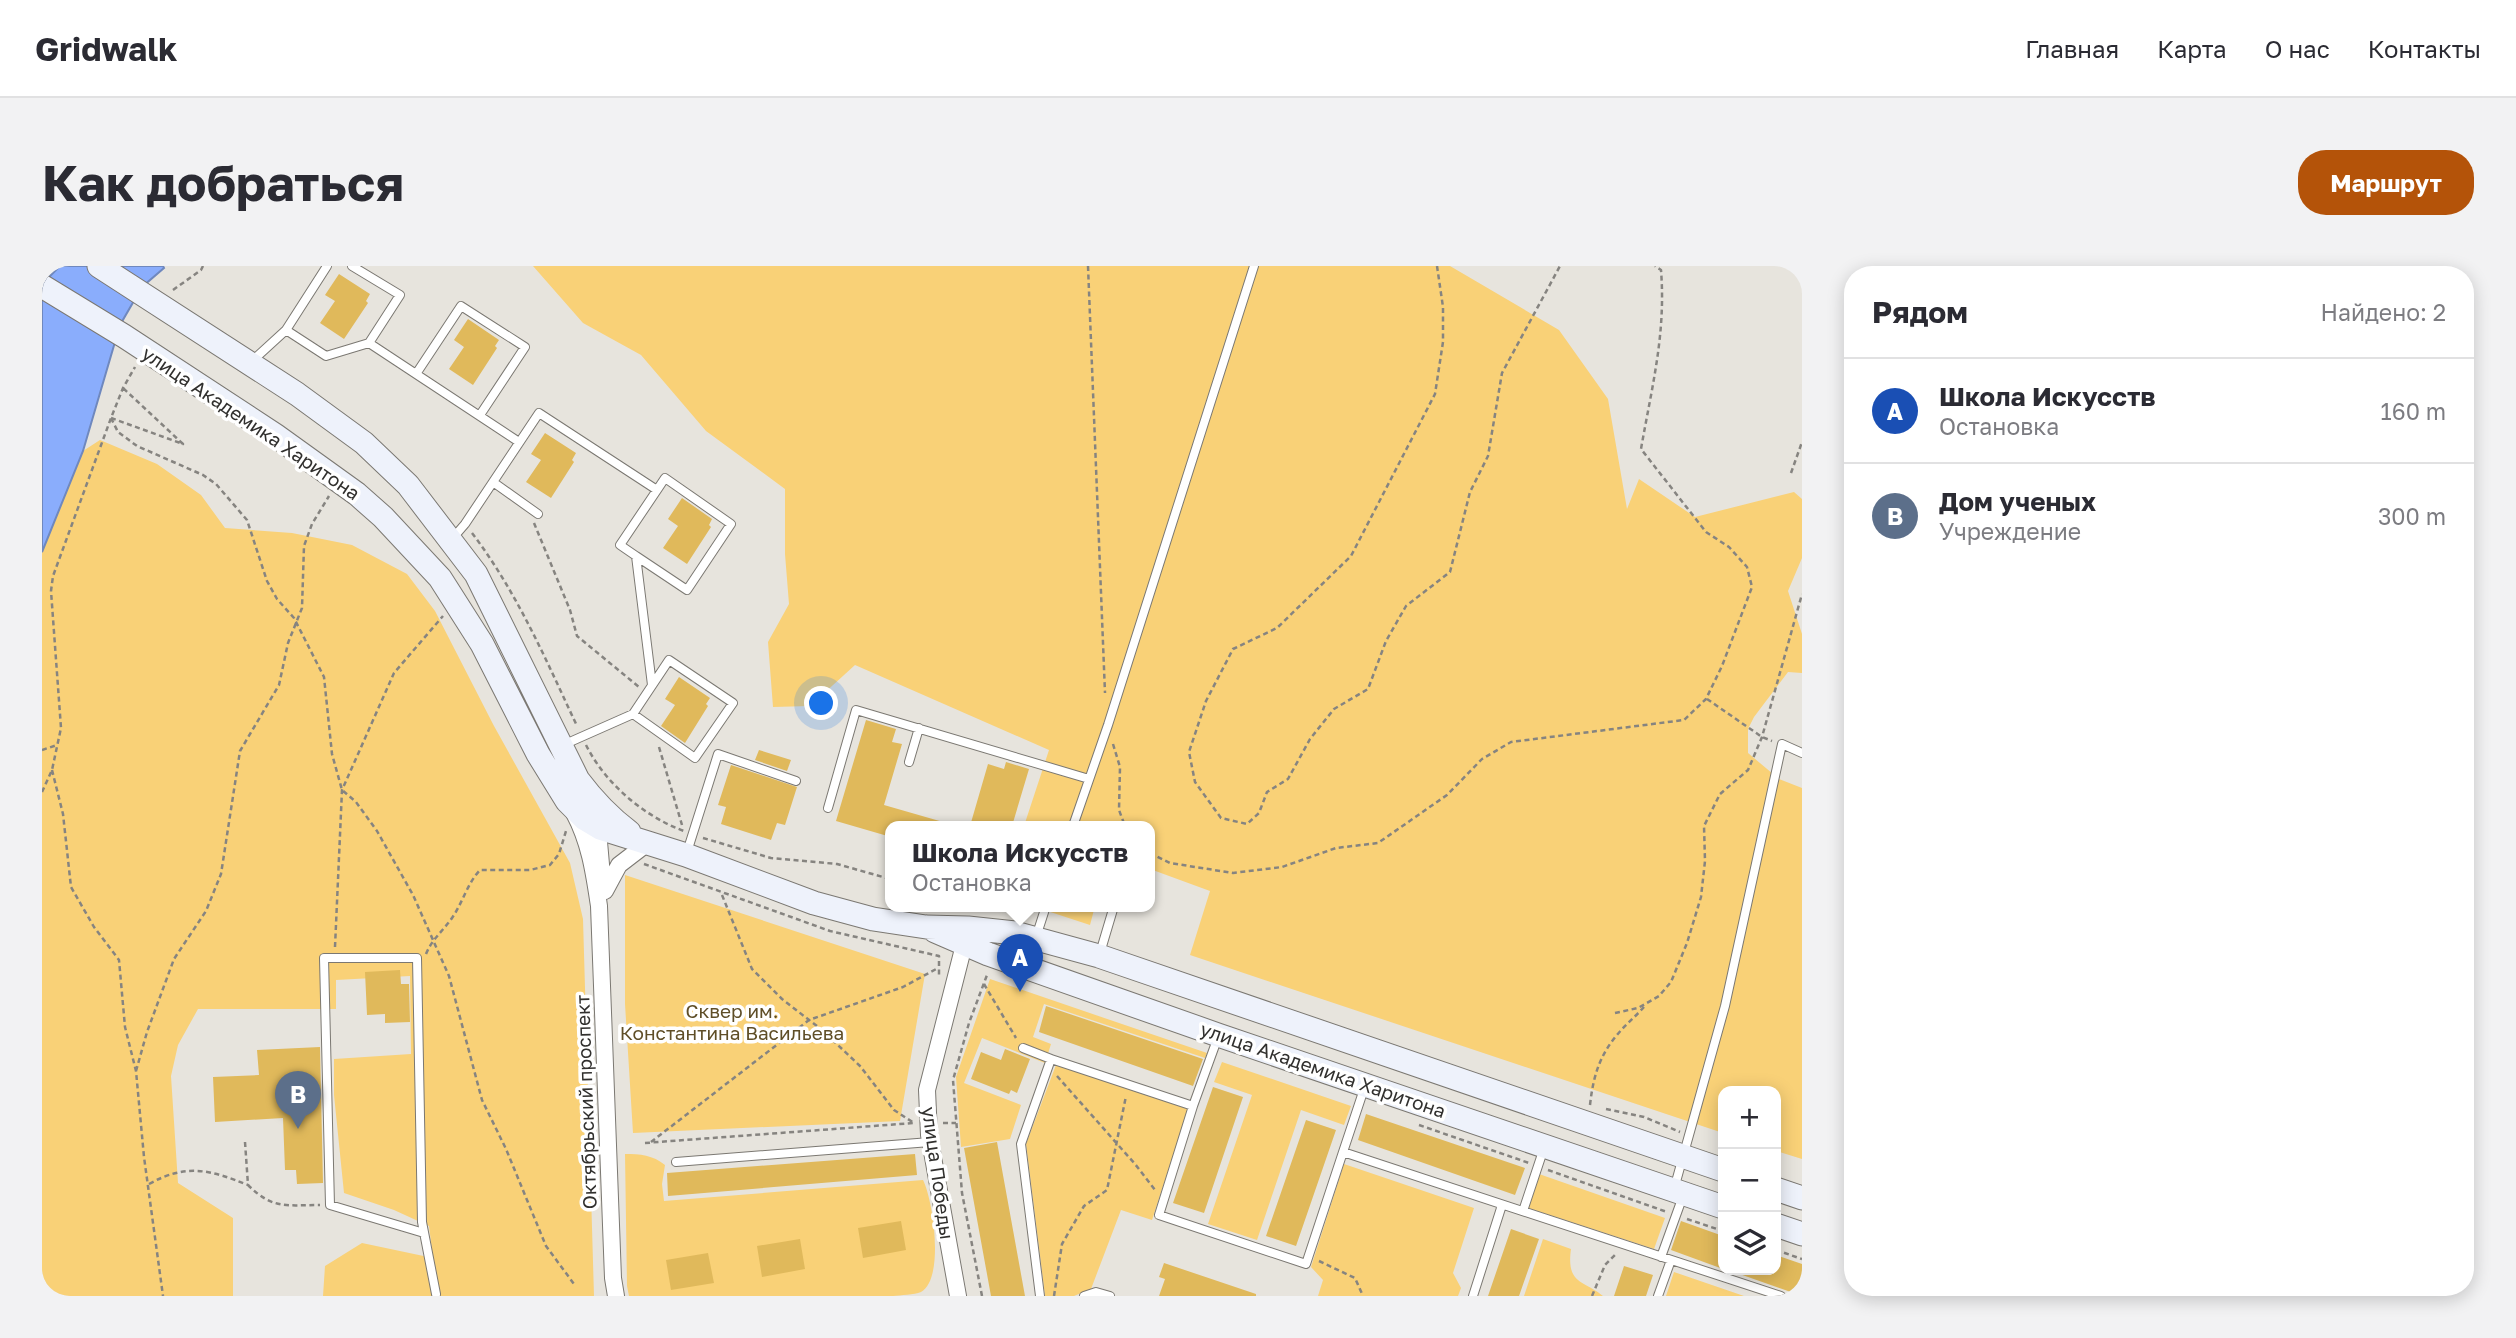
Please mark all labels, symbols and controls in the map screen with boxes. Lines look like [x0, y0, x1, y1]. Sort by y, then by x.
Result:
text: Gridwalk [35, 29, 177, 68]
text: Главная [2025, 34, 2119, 63]
text: Карта [2157, 34, 2227, 63]
text: О нас [2265, 34, 2330, 63]
text: Контакты [2368, 34, 2481, 63]
button: Маршрут [2298, 150, 2474, 215]
text: Как добраться [42, 153, 404, 212]
text: Рядом [1872, 294, 1968, 330]
text: Найдено: 2 [2320, 298, 2446, 326]
street label: улица Академика Харитона [138, 341, 365, 504]
text: Школа Искусств [1939, 381, 2156, 412]
text: A [1887, 397, 1903, 425]
text: 160 m [2381, 397, 2446, 425]
text: Остановка [1939, 412, 2059, 440]
text: Дом ученых [1939, 486, 2096, 517]
text: B [1887, 502, 1903, 530]
text: 300 m [2378, 502, 2446, 530]
text: Учреждение [1939, 517, 2081, 545]
your location [804, 686, 838, 720]
popup [885, 821, 1155, 912]
text: Школа Искусств [912, 837, 1128, 868]
text: Остановка [912, 868, 1032, 896]
pin: A [997, 934, 1043, 992]
street label: Октябрьский проспект [570, 994, 601, 1210]
park label: Сквер им. Константина Васильева [620, 999, 844, 1044]
street label: улица Академика Харитона [1198, 1017, 1449, 1122]
pin: B [275, 1071, 321, 1129]
map controls [1718, 1086, 1781, 1275]
button: + [1718, 1086, 1781, 1149]
street label: улица Победы [918, 1105, 959, 1241]
button: − [1718, 1149, 1781, 1212]
button: layers [1718, 1212, 1781, 1275]

